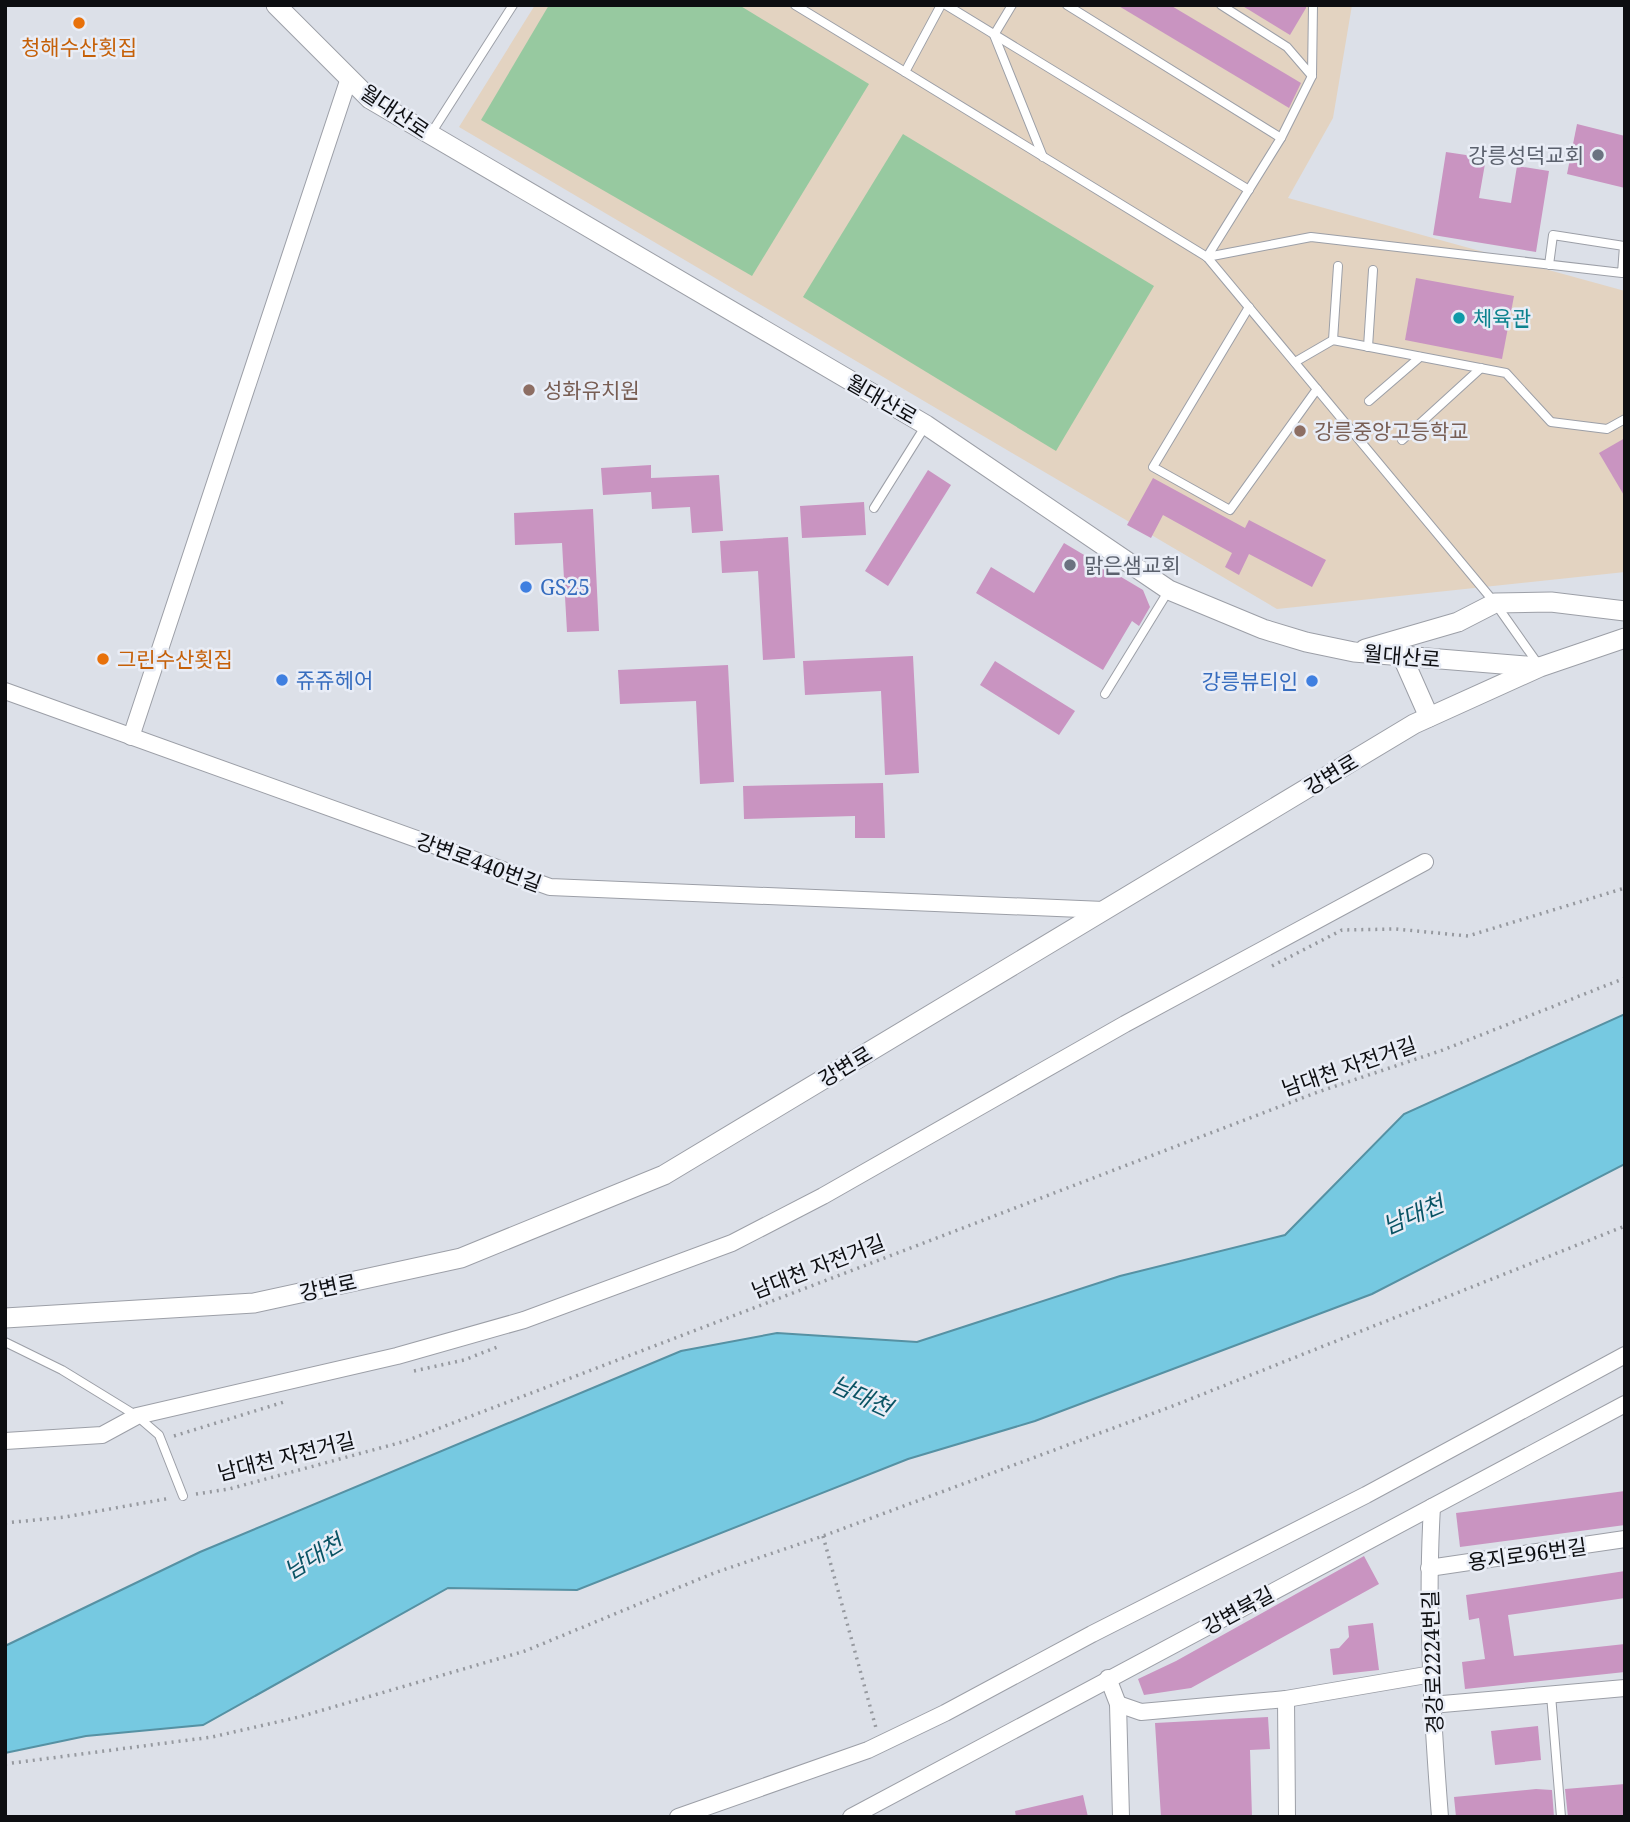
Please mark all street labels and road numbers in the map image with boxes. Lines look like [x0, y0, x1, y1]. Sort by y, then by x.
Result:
street label: 월대산로 [355, 78, 435, 144]
street label: 월대산로 [842, 368, 922, 430]
street label: 월대산로 [1362, 639, 1442, 673]
street label: 강변로 [1299, 747, 1363, 801]
street label: 강변로440번길 [412, 826, 546, 898]
street label: 남대천 자전거길 [1278, 1030, 1420, 1102]
street label: 강변로 [813, 1039, 877, 1093]
street label: 남대천 자전거길 [747, 1228, 889, 1304]
street label: 강변로 [297, 1267, 359, 1307]
street label: 남대천 자전거길 [214, 1425, 358, 1487]
street label: 용지로96번길 [1466, 1532, 1588, 1576]
street label: 강변북길 [1197, 1579, 1279, 1641]
street label: 경강로2224번길 [1416, 1590, 1448, 1734]

